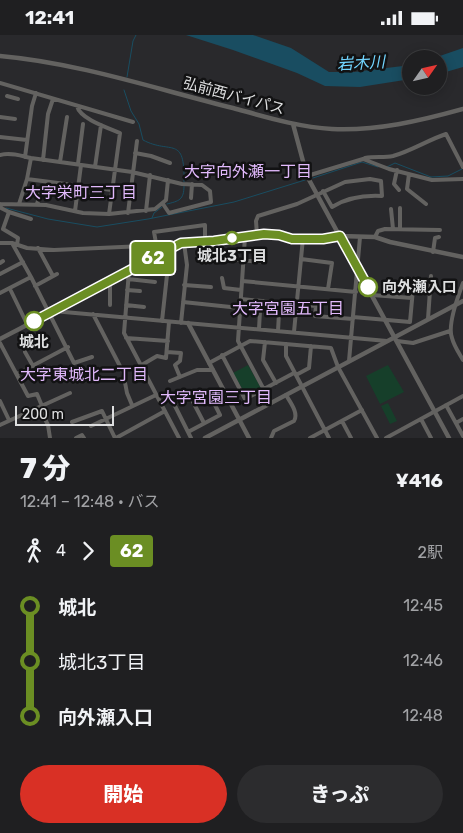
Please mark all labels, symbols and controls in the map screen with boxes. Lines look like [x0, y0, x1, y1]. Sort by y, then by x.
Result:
text: 12:41 [25, 6, 74, 29]
north arrow [402, 50, 448, 95]
map controls [402, 50, 447, 95]
water label: 岩木川 [337, 52, 387, 74]
street label: 弘前西バイパス [181, 74, 287, 118]
district label: 大字向外瀬一丁目 [184, 162, 312, 181]
district label: 大字栄町三丁目 [25, 183, 137, 202]
marker: 城北3丁目 [225, 231, 239, 245]
line badge: 62 [130, 242, 176, 274]
text: 62 [141, 247, 165, 269]
place label: 城北3丁目 [197, 247, 267, 265]
marker: 向外瀬入口 [358, 277, 378, 297]
place label: 向外瀬入口 [382, 278, 457, 296]
district label: 大字宮園五丁目 [232, 299, 344, 318]
marker: 城北 [24, 311, 44, 331]
place label: 城北 [19, 333, 49, 351]
district label: 大字東城北二丁目 [20, 365, 148, 384]
district label: 大字宮園三丁目 [160, 388, 272, 407]
scale bar [15, 403, 114, 426]
text: 200 m [22, 406, 64, 423]
text: 7 分 [20, 452, 70, 485]
text: ¥416 [396, 469, 443, 492]
text: 12:41 – 12:48 · バス [20, 492, 159, 511]
icon: walk [20, 537, 48, 565]
icon: forward [74, 537, 102, 565]
text: 62 [120, 540, 143, 562]
text: 4 [56, 541, 66, 560]
text: 2駅 [418, 543, 443, 562]
text: 城北 [58, 596, 96, 619]
text: 12:45 [403, 596, 443, 615]
text: 城北3丁目 [58, 651, 145, 674]
text: 12:46 [403, 651, 443, 670]
text: 向外瀬入口 [58, 706, 153, 729]
text: 12:48 [403, 706, 443, 725]
button: 開始 [20, 765, 227, 823]
button: きっぷ [237, 765, 443, 823]

